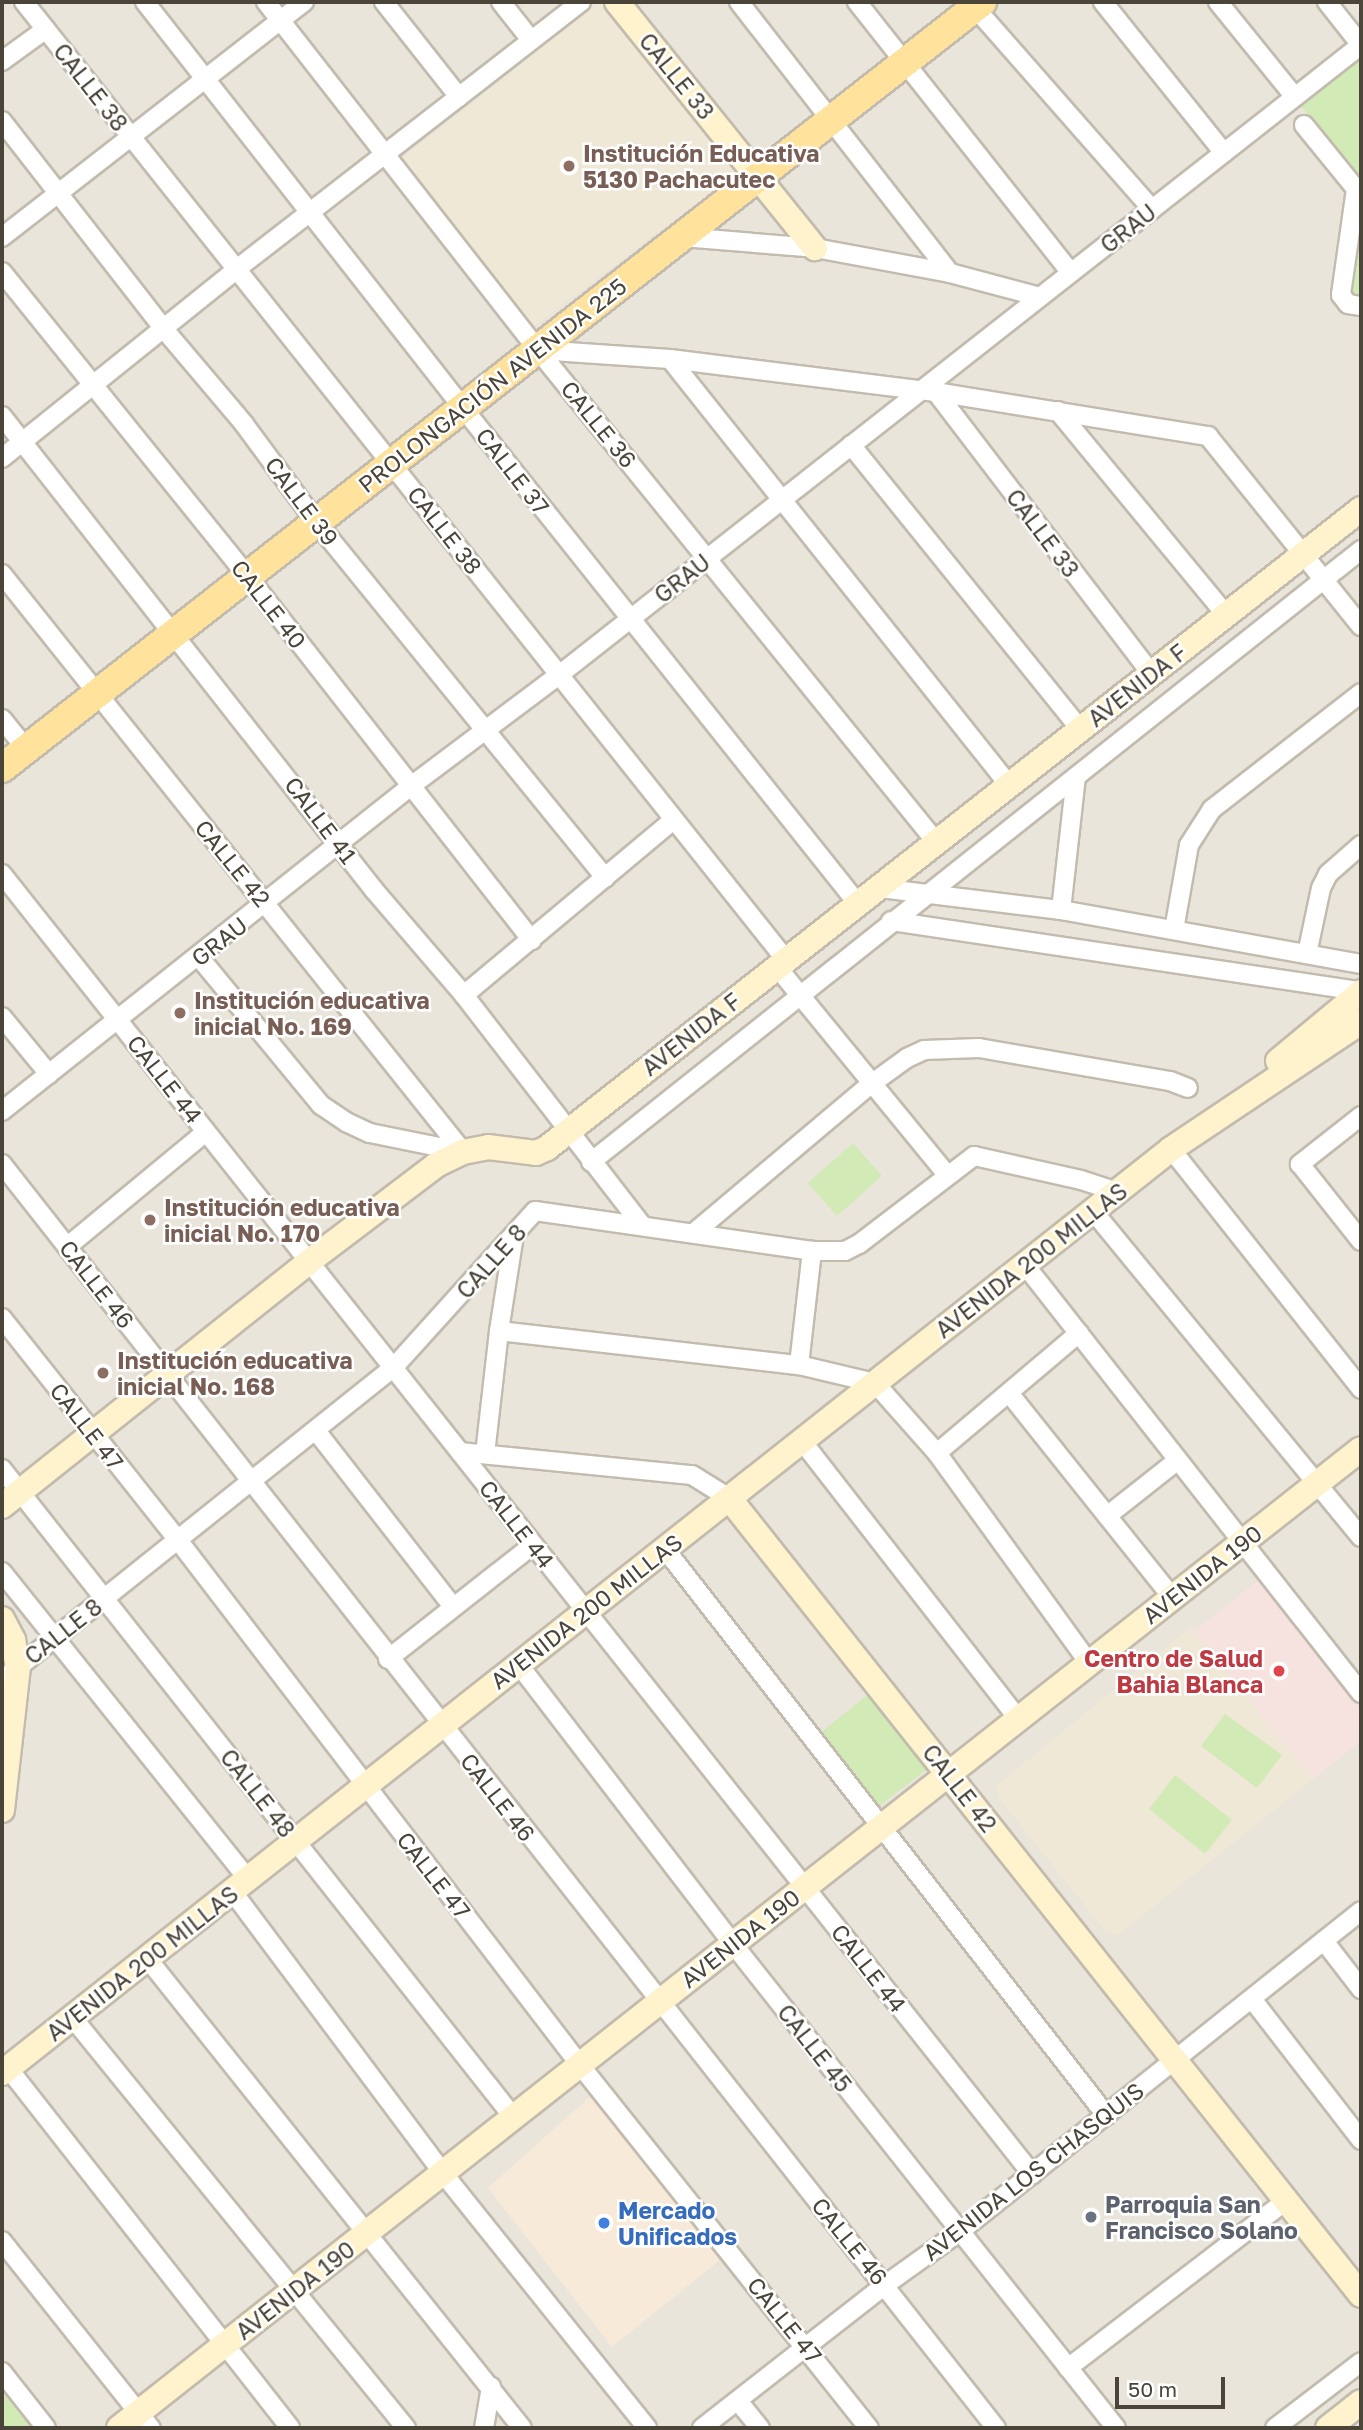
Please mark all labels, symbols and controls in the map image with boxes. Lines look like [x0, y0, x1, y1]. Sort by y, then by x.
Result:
street label: CALLE 33 [634, 27, 720, 125]
street label: CALLE 38 [48, 37, 134, 137]
place label: Institución Educativa 5130 Pachacutec [583, 139, 819, 193]
marker: Institución Educativa 5130 Pachacutec [561, 158, 577, 174]
street label: GRAU [1095, 198, 1161, 258]
street label: PROLONGACIÓN AVENIDA 225 [352, 272, 632, 498]
street label: CALLE 36 [556, 375, 642, 473]
street label: CALLE 37 [471, 422, 555, 520]
street label: CALLE 39 [260, 451, 344, 551]
street label: CALLE 38 [402, 480, 488, 580]
street label: CALLE 33 [1001, 483, 1085, 583]
street label: GRAU [649, 548, 715, 608]
street label: CALLE 40 [226, 554, 312, 654]
street label: AVENIDA F [1082, 638, 1192, 732]
street label: CALLE 41 [279, 771, 363, 869]
street label: CALLE 42 [190, 814, 276, 912]
street label: GRAU [186, 911, 252, 971]
place label: Institución educativa inicial No. 169 [194, 986, 430, 1040]
street label: AVENIDA F [636, 987, 746, 1081]
marker: Institución educativa inicial No. 169 [172, 1005, 188, 1021]
street label: CALLE 44 [122, 1029, 208, 1129]
street label: AVENIDA 200 MILLAS [930, 1177, 1132, 1343]
place label: Institución educativa inicial No. 170 [164, 1193, 400, 1247]
marker: Institución educativa inicial No. 170 [142, 1212, 158, 1228]
street label: CALLE 8 [450, 1218, 532, 1304]
street label: CALLE 46 [54, 1234, 140, 1334]
place label: Institución educativa inicial No. 168 [117, 1346, 353, 1400]
marker: Institución educativa inicial No. 168 [95, 1365, 111, 1381]
street label: CALLE 47 [44, 1377, 130, 1475]
street label: CALLE 44 [474, 1474, 560, 1574]
street label: AVENIDA 190 [1137, 1519, 1267, 1629]
street label: AVENIDA 200 MILLAS [485, 1528, 687, 1694]
street label: CALLE 8 [19, 1592, 107, 1670]
place label: Centro de Salud Bahia Blanca [1084, 1644, 1263, 1698]
marker: Centro de Salud Bahia Blanca [1269, 1661, 1289, 1681]
street label: CALLE 42 [917, 1739, 1003, 1837]
street label: CALLE 48 [215, 1743, 301, 1843]
street label: CALLE 46 [455, 1747, 541, 1847]
street label: CALLE 47 [391, 1826, 477, 1924]
street label: AVENIDA 200 MILLAS [41, 1880, 243, 2046]
street label: AVENIDA 190 [675, 1883, 805, 1993]
street label: CALLE 44 [826, 1918, 912, 2018]
street label: CALLE 45 [772, 1999, 858, 2097]
street label: AVENIDA LOS CHASQUIS [917, 2076, 1149, 2266]
place label: Parroquia San Francisco Solano [1105, 2190, 1298, 2244]
street label: CALLE 46 [806, 2192, 894, 2290]
place label: Mercado Unificados [618, 2196, 737, 2250]
marker: Parroquia San Francisco Solano [1083, 2209, 1099, 2225]
marker: Mercado Unificados [596, 2215, 612, 2231]
street label: AVENIDA 190 [230, 2235, 360, 2345]
street label: CALLE 47 [742, 2271, 828, 2369]
scale bar [1118, 2364, 1228, 2408]
text: 50 m [1128, 2376, 1177, 2402]

